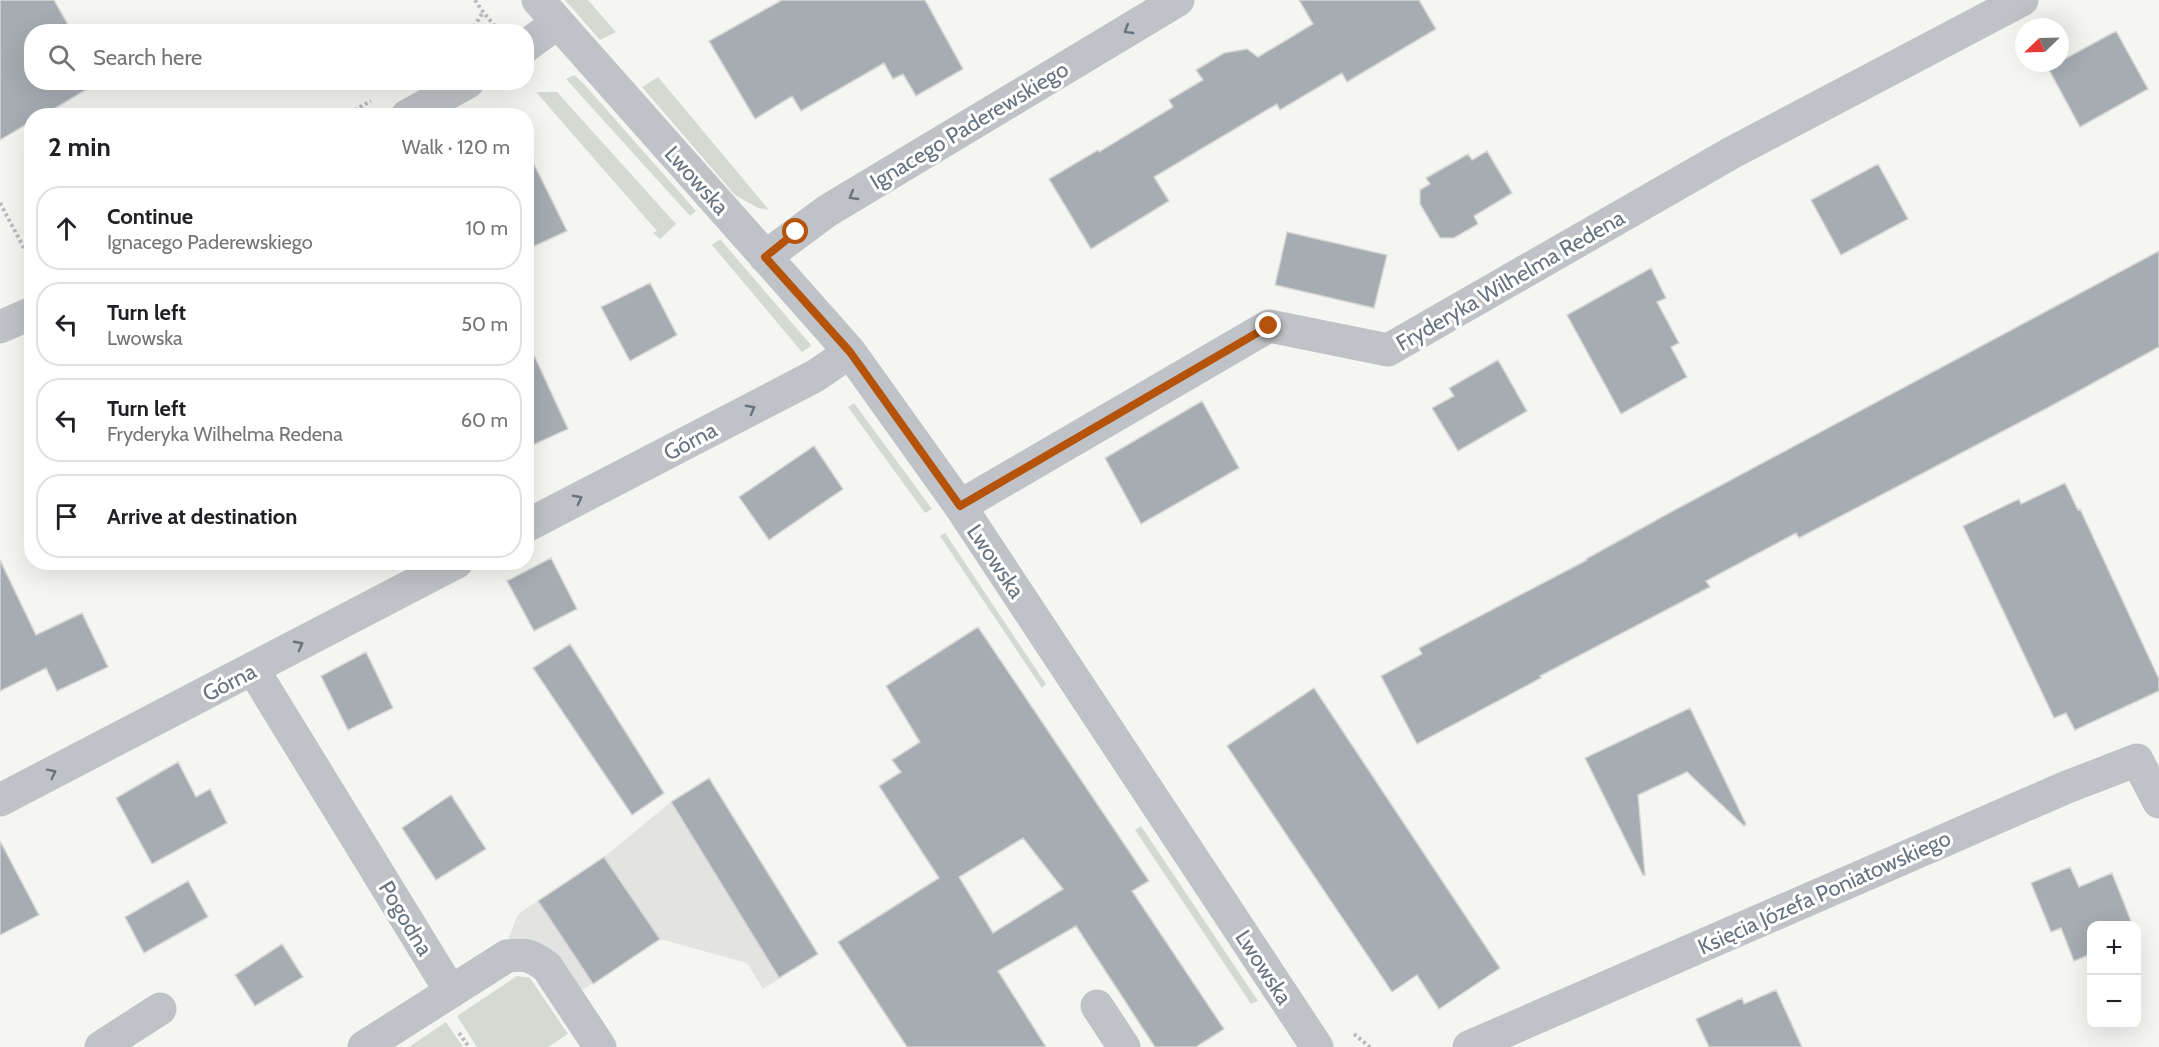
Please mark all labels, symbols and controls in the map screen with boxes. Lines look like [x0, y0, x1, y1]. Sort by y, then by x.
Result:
north arrow [2015, 18, 2069, 72]
one-way arrow [1124, 22, 1134, 34]
search box [24, 24, 534, 90]
icon: search [45, 41, 78, 74]
text: Search here [93, 44, 202, 71]
street label: Ignacego Paderewskiego [865, 56, 1073, 195]
text: 2 min [48, 131, 111, 163]
text: Walk · 120 m [402, 135, 510, 159]
street label: Lwowska [659, 140, 735, 221]
one-way arrow [849, 188, 859, 200]
text: Continue [107, 203, 193, 230]
street label: Fryderyka Wilhelma Redena [1391, 204, 1630, 357]
icon: ahead [50, 212, 83, 245]
text: 10 m [465, 216, 508, 240]
route start [782, 218, 808, 244]
text: Ignacego Paderewskiego [107, 230, 313, 254]
text: Turn left [107, 299, 186, 326]
icon: left [50, 308, 83, 341]
text: 50 m [461, 312, 508, 336]
route end [1255, 312, 1281, 338]
text: Lwowska [107, 326, 183, 350]
text: Turn left [107, 395, 186, 422]
icon: left [50, 404, 83, 437]
one-way arrow [745, 405, 756, 416]
text: 60 m [461, 408, 508, 432]
street label: Górna [659, 416, 722, 467]
text: Fryderyka Wilhelma Redena [107, 422, 343, 446]
one-way arrow [572, 495, 583, 506]
icon: arrive [50, 500, 83, 533]
text: Arrive at destination [107, 503, 297, 530]
street label: Lwowska [961, 519, 1030, 604]
one-way arrow [293, 641, 304, 652]
street label: Górna [198, 657, 261, 707]
one-way arrow [46, 769, 57, 781]
street label: Księcia Józefa Poniatowskiego [1694, 824, 1955, 960]
street label: Pogodna [373, 876, 439, 961]
map controls [2087, 921, 2141, 1029]
button: + [2087, 921, 2141, 975]
street label: Lwowska [1230, 925, 1298, 1010]
button: − [2087, 975, 2141, 1029]

